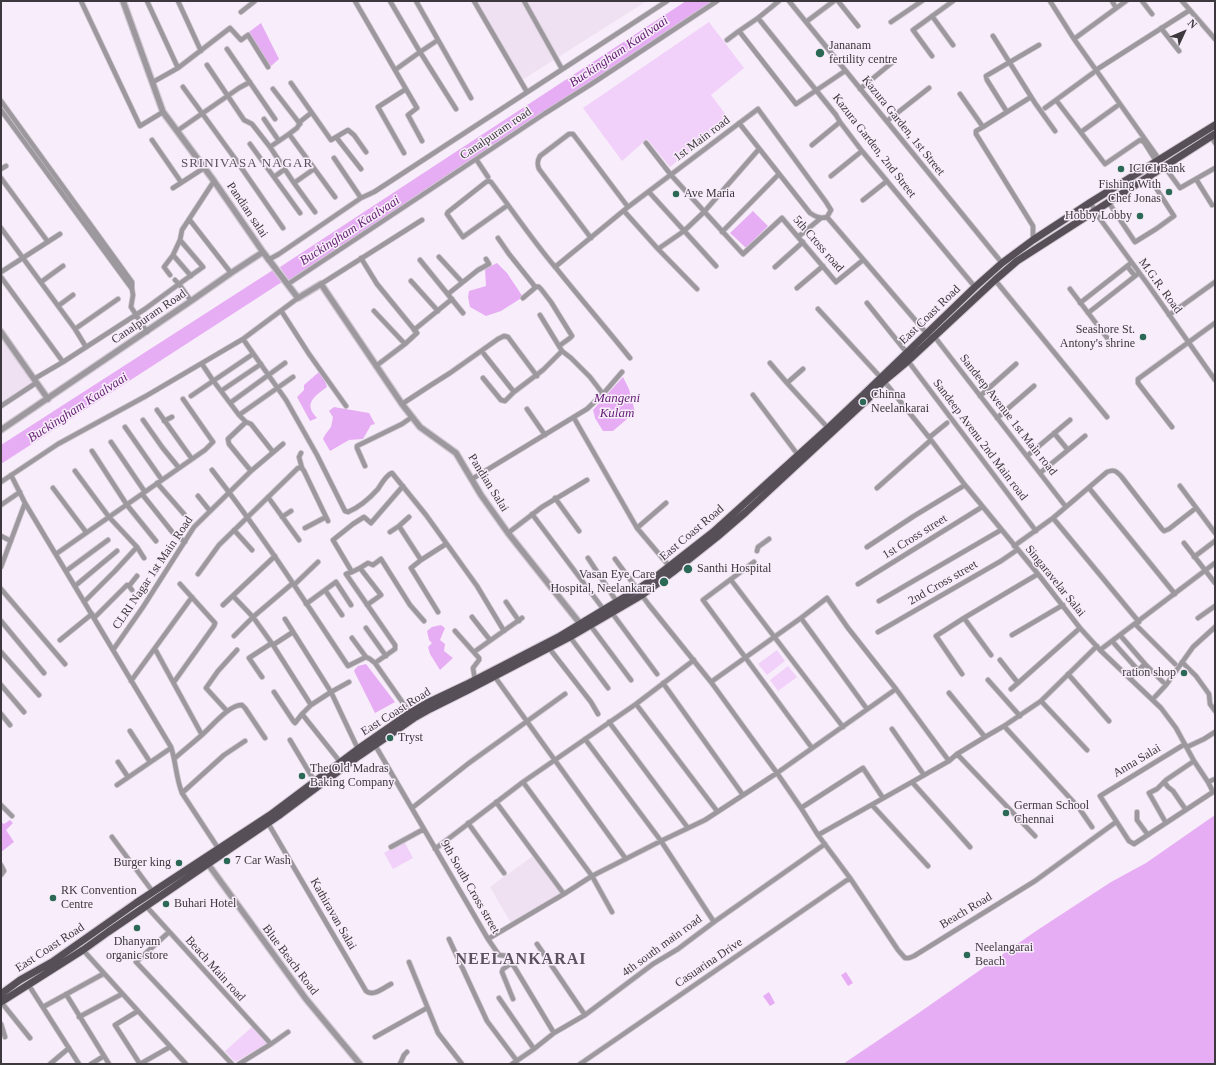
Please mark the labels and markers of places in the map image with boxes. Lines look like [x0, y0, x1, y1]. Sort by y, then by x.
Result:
place label: Jananam fertility centre [829, 39, 897, 67]
marker: Jananam fertility centre [814, 47, 826, 59]
place label: ICICI Bank [1129, 162, 1185, 176]
marker: ICICI Bank [1116, 164, 1126, 174]
place label: Fishing With Chef Jonas [1098, 178, 1161, 206]
place label: Ave Maria [684, 187, 735, 201]
marker: Fishing With Chef Jonas [1164, 187, 1174, 197]
marker: Ave Maria [671, 189, 681, 199]
place label: Hobby Lobby [1065, 209, 1132, 223]
marker: Hobby Lobby [1135, 211, 1145, 221]
place label: Seashore St. Antony's shrine [1060, 323, 1135, 351]
marker: Seashore St. Antony's shrine [1138, 332, 1148, 342]
place label: Chinna Neelankarai [871, 388, 929, 416]
marker: Chinna Neelankarai [858, 397, 868, 407]
place label: Santhi Hospital [697, 562, 771, 576]
marker: Santhi Hospital [682, 563, 694, 575]
place label: Vasan Eye Care Hospital, Neelankarai [550, 568, 655, 596]
marker: Vasan Eye Care Hospital, Neelankarai [658, 576, 670, 588]
place label: ration shop [1122, 666, 1176, 680]
marker: ration shop [1179, 668, 1189, 678]
place label: Tryst [398, 731, 423, 745]
marker: Tryst [385, 733, 395, 743]
place label: The Old Madras Baking Company [310, 762, 394, 790]
marker: The Old Madras Baking Company [297, 771, 307, 781]
place label: German School Chennai [1014, 799, 1089, 827]
marker: German School Chennai [1001, 808, 1011, 818]
place label: 7 Car Wash [235, 854, 291, 868]
place label: Burger king [114, 856, 171, 870]
marker: 7 Car Wash [222, 856, 232, 866]
marker: Burger king [174, 858, 184, 868]
place label: RK Convention Centre [61, 884, 137, 912]
marker: RK Convention Centre [48, 893, 58, 903]
place label: Buhari Hotel [174, 897, 236, 911]
marker: Buhari Hotel [161, 899, 171, 909]
marker: Dhanyam organic store [132, 923, 142, 933]
place label: Dhanyam organic store [106, 935, 168, 963]
place label: Neelangarai Beach [975, 941, 1033, 969]
marker: Neelangarai Beach [962, 950, 972, 960]

